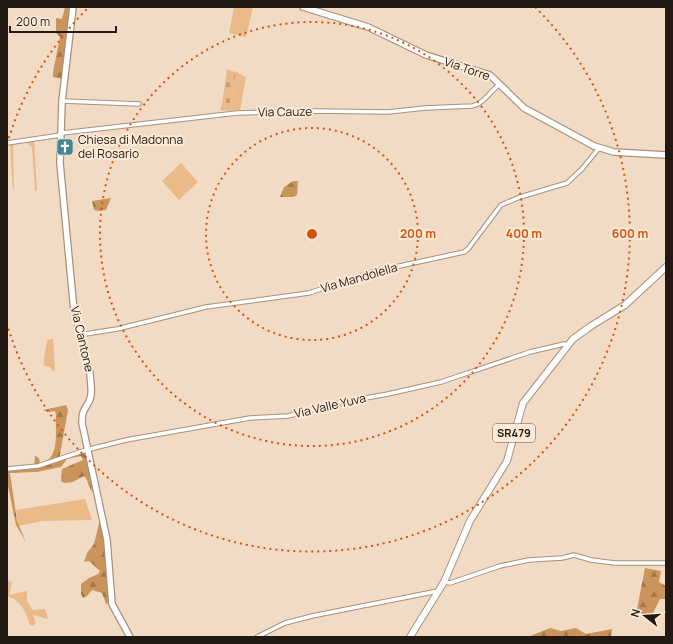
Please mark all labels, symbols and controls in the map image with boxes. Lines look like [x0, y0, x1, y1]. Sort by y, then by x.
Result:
scale bar [10, 8, 116, 34]
text: 200 m [16, 13, 50, 30]
street label: Via Torre [442, 53, 492, 84]
street label: Via Cauze [258, 103, 312, 120]
place label: Chiesa di Madonna del Rosario [78, 131, 183, 162]
church icon: Chiesa di Madonna del Rosario [55, 137, 75, 157]
text: 200 m [400, 225, 436, 242]
text: 400 m [506, 225, 542, 242]
text: 600 m [612, 225, 648, 242]
centre of rings [305, 227, 319, 241]
street label: Via Mandolella [319, 258, 399, 297]
street label: Via Cantone [67, 304, 98, 373]
street label: Via Valle Yuva [292, 389, 367, 422]
road number: SR479 [493, 424, 535, 442]
north arrow [625, 596, 665, 636]
text: N [627, 607, 643, 619]

